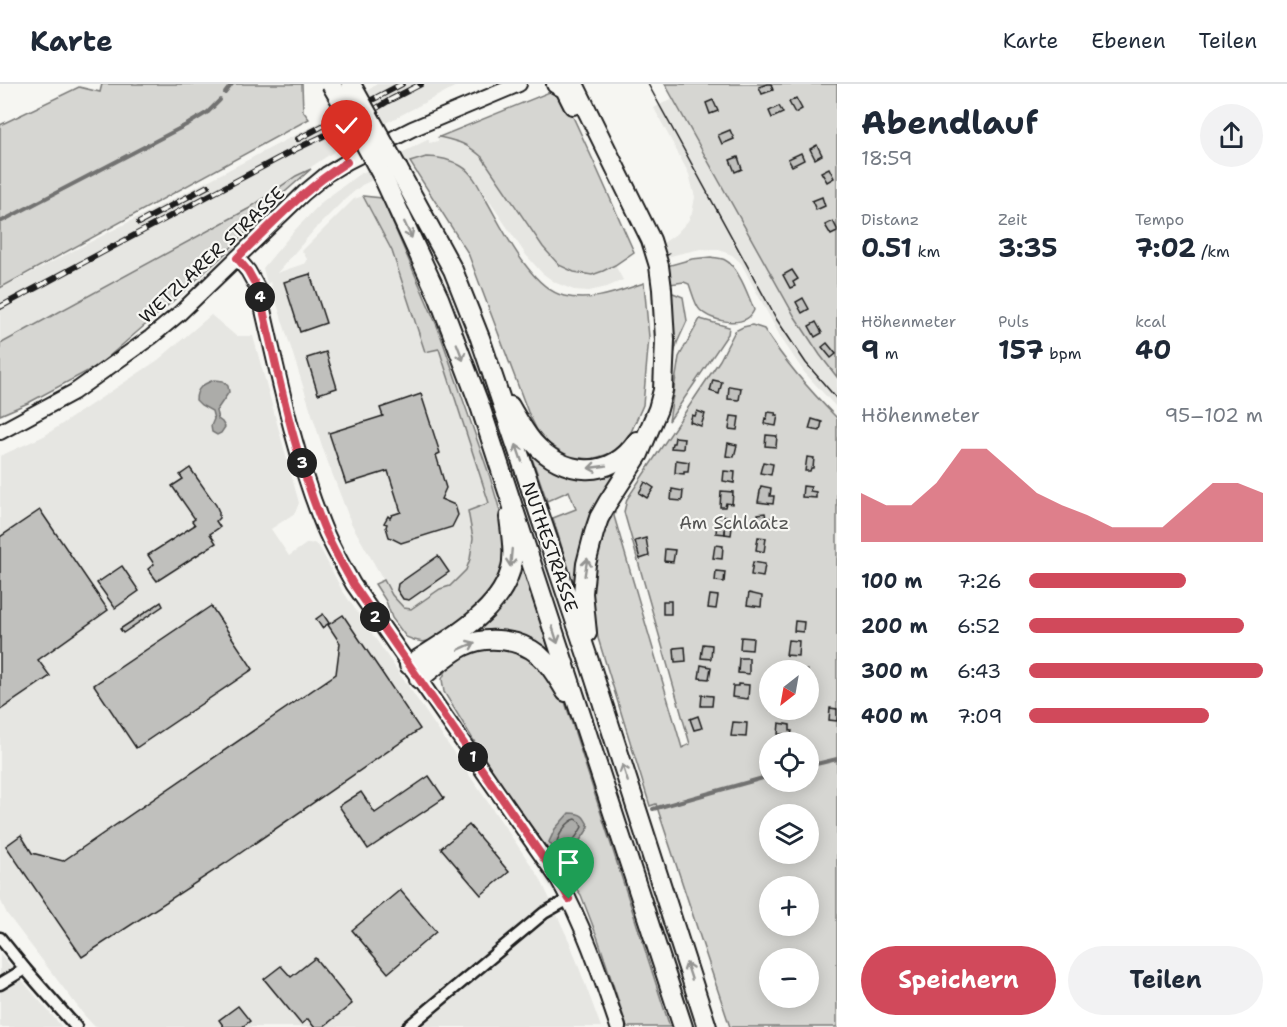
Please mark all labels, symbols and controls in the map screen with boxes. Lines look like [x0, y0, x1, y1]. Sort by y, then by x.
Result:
text: Karte [30, 22, 113, 60]
text: Karte [1003, 27, 1058, 55]
text: Ebenen [1091, 27, 1166, 55]
text: Teilen [1199, 27, 1257, 55]
pin [321, 100, 372, 162]
text: Abendlauf [861, 100, 1038, 145]
button: share [1200, 104, 1263, 167]
icon: check [330, 109, 363, 142]
text: 18:59 [861, 145, 913, 171]
street label: WETZLARER STRASSE [134, 181, 290, 329]
text: Distanz [861, 209, 919, 230]
text: Zeit [998, 209, 1027, 230]
text: Tempo [1135, 209, 1184, 230]
one-way arrow [402, 221, 414, 239]
text: 0.51 [861, 230, 912, 265]
text: 3:35 [998, 230, 1058, 265]
text: 7:02 [1135, 230, 1196, 265]
text: km [912, 241, 940, 262]
text: /km [1196, 241, 1230, 262]
pin: 4 [245, 282, 275, 312]
text: 4 [254, 286, 266, 307]
text: Höhenmeter [861, 311, 956, 332]
text: Puls [998, 311, 1029, 332]
text: kcal [1135, 311, 1166, 332]
text: 9 [861, 332, 879, 367]
text: 157 [998, 332, 1044, 367]
text: 40 [1135, 332, 1171, 367]
one-way arrow [455, 343, 466, 361]
text: m [879, 343, 898, 364]
text: bpm [1044, 343, 1081, 364]
text: Höhenmeter [861, 402, 980, 428]
text: 95–102 m [1164, 402, 1263, 428]
one-way arrow [512, 444, 523, 463]
pin: 3 [287, 448, 317, 478]
text: 3 [296, 452, 308, 473]
one-way arrow [588, 462, 608, 473]
street label: NUTHESTRASSE [516, 479, 584, 615]
park label: Am Schlaatz [679, 511, 789, 535]
one-way arrow [506, 548, 517, 568]
one-way arrow [581, 558, 592, 578]
text: 100 m [861, 568, 923, 594]
text: 7:26 [957, 568, 1002, 594]
pin: 2 [360, 602, 390, 632]
text: 2 [369, 606, 381, 627]
text: 200 m [861, 613, 928, 639]
text: 6:52 [957, 613, 1001, 639]
one-way arrow [551, 625, 562, 644]
one-way arrow [458, 640, 476, 651]
text: 300 m [861, 658, 928, 684]
text: 6:43 [957, 658, 1001, 684]
north arrow [759, 660, 819, 720]
map controls [759, 660, 819, 1008]
text: 400 m [861, 703, 928, 729]
text: 7:09 [957, 703, 1003, 729]
button: locate [759, 732, 819, 792]
pin: 1 [458, 742, 488, 772]
text: 1 [469, 746, 477, 767]
one-way arrow [619, 764, 630, 783]
button: layers [759, 804, 819, 864]
pin [543, 837, 594, 899]
icon: arrive [552, 846, 585, 879]
button: + [759, 876, 819, 936]
button: Speichern [861, 946, 1056, 1015]
button: Teilen [1068, 946, 1263, 1015]
button: − [759, 948, 819, 1008]
one-way arrow [683, 962, 694, 981]

